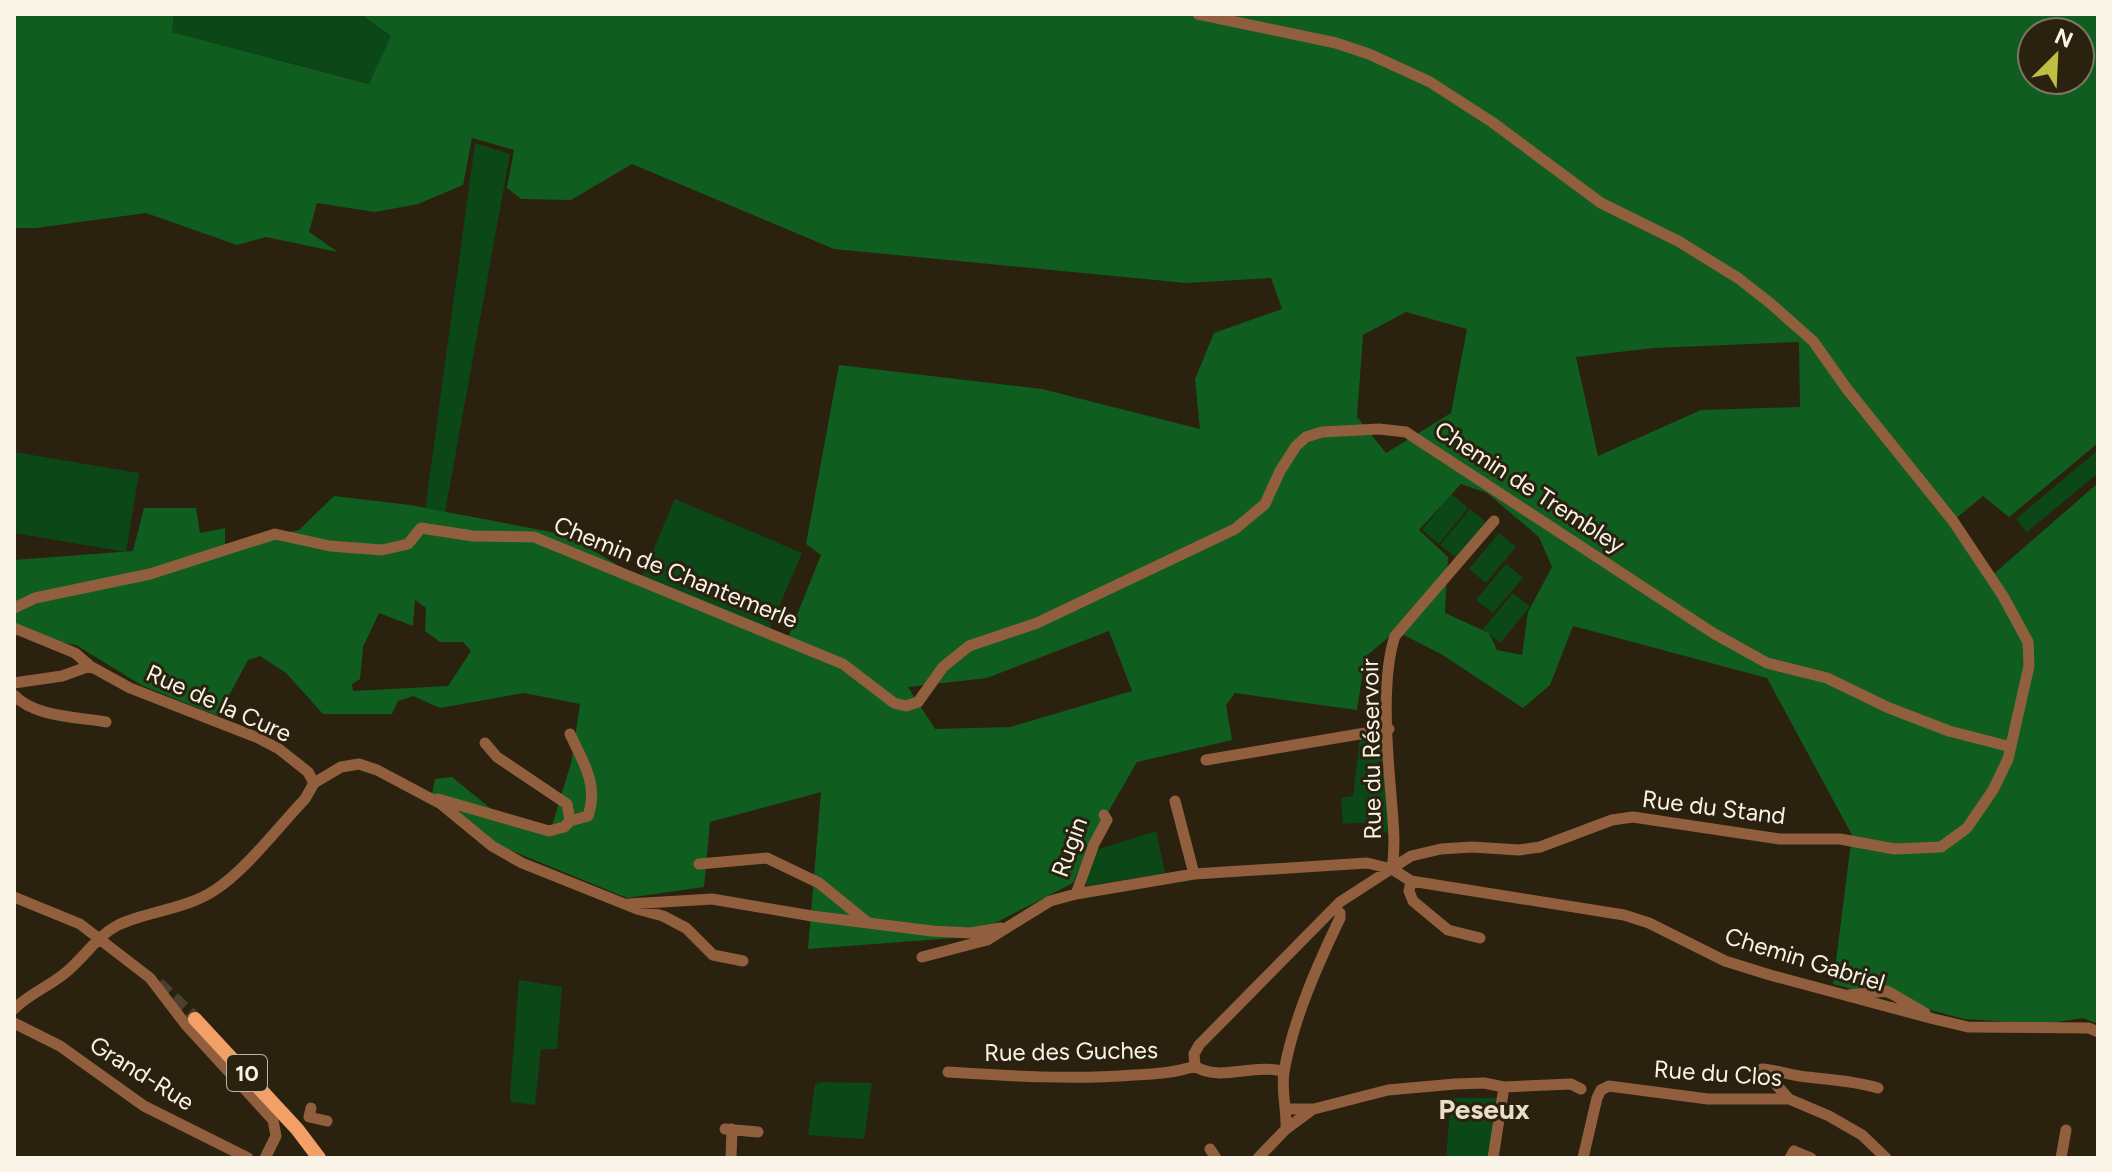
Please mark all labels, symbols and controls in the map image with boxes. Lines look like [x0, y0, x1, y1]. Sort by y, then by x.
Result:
north arrow [2016, 16, 2096, 96]
text: N [2051, 22, 2077, 54]
street label: Chemin de Trembley [1430, 415, 1631, 559]
street label: Chemin de Chantemerle [550, 510, 802, 634]
street label: Rue de la Cure [142, 658, 296, 748]
street label: Rue du Réservoir [1355, 658, 1387, 840]
street label: Rue du Stand [1641, 784, 1787, 830]
street label: Rugin [1045, 813, 1093, 881]
street label: Chemin Gabriel [1722, 921, 1888, 997]
street label: Grand-Rue [84, 1030, 200, 1116]
street label: Rue des Guches [984, 1035, 1158, 1067]
street label: Rue du Clos [1653, 1054, 1783, 1092]
road number: 10 [227, 1055, 267, 1091]
district label: Peseux [1438, 1092, 1530, 1126]

